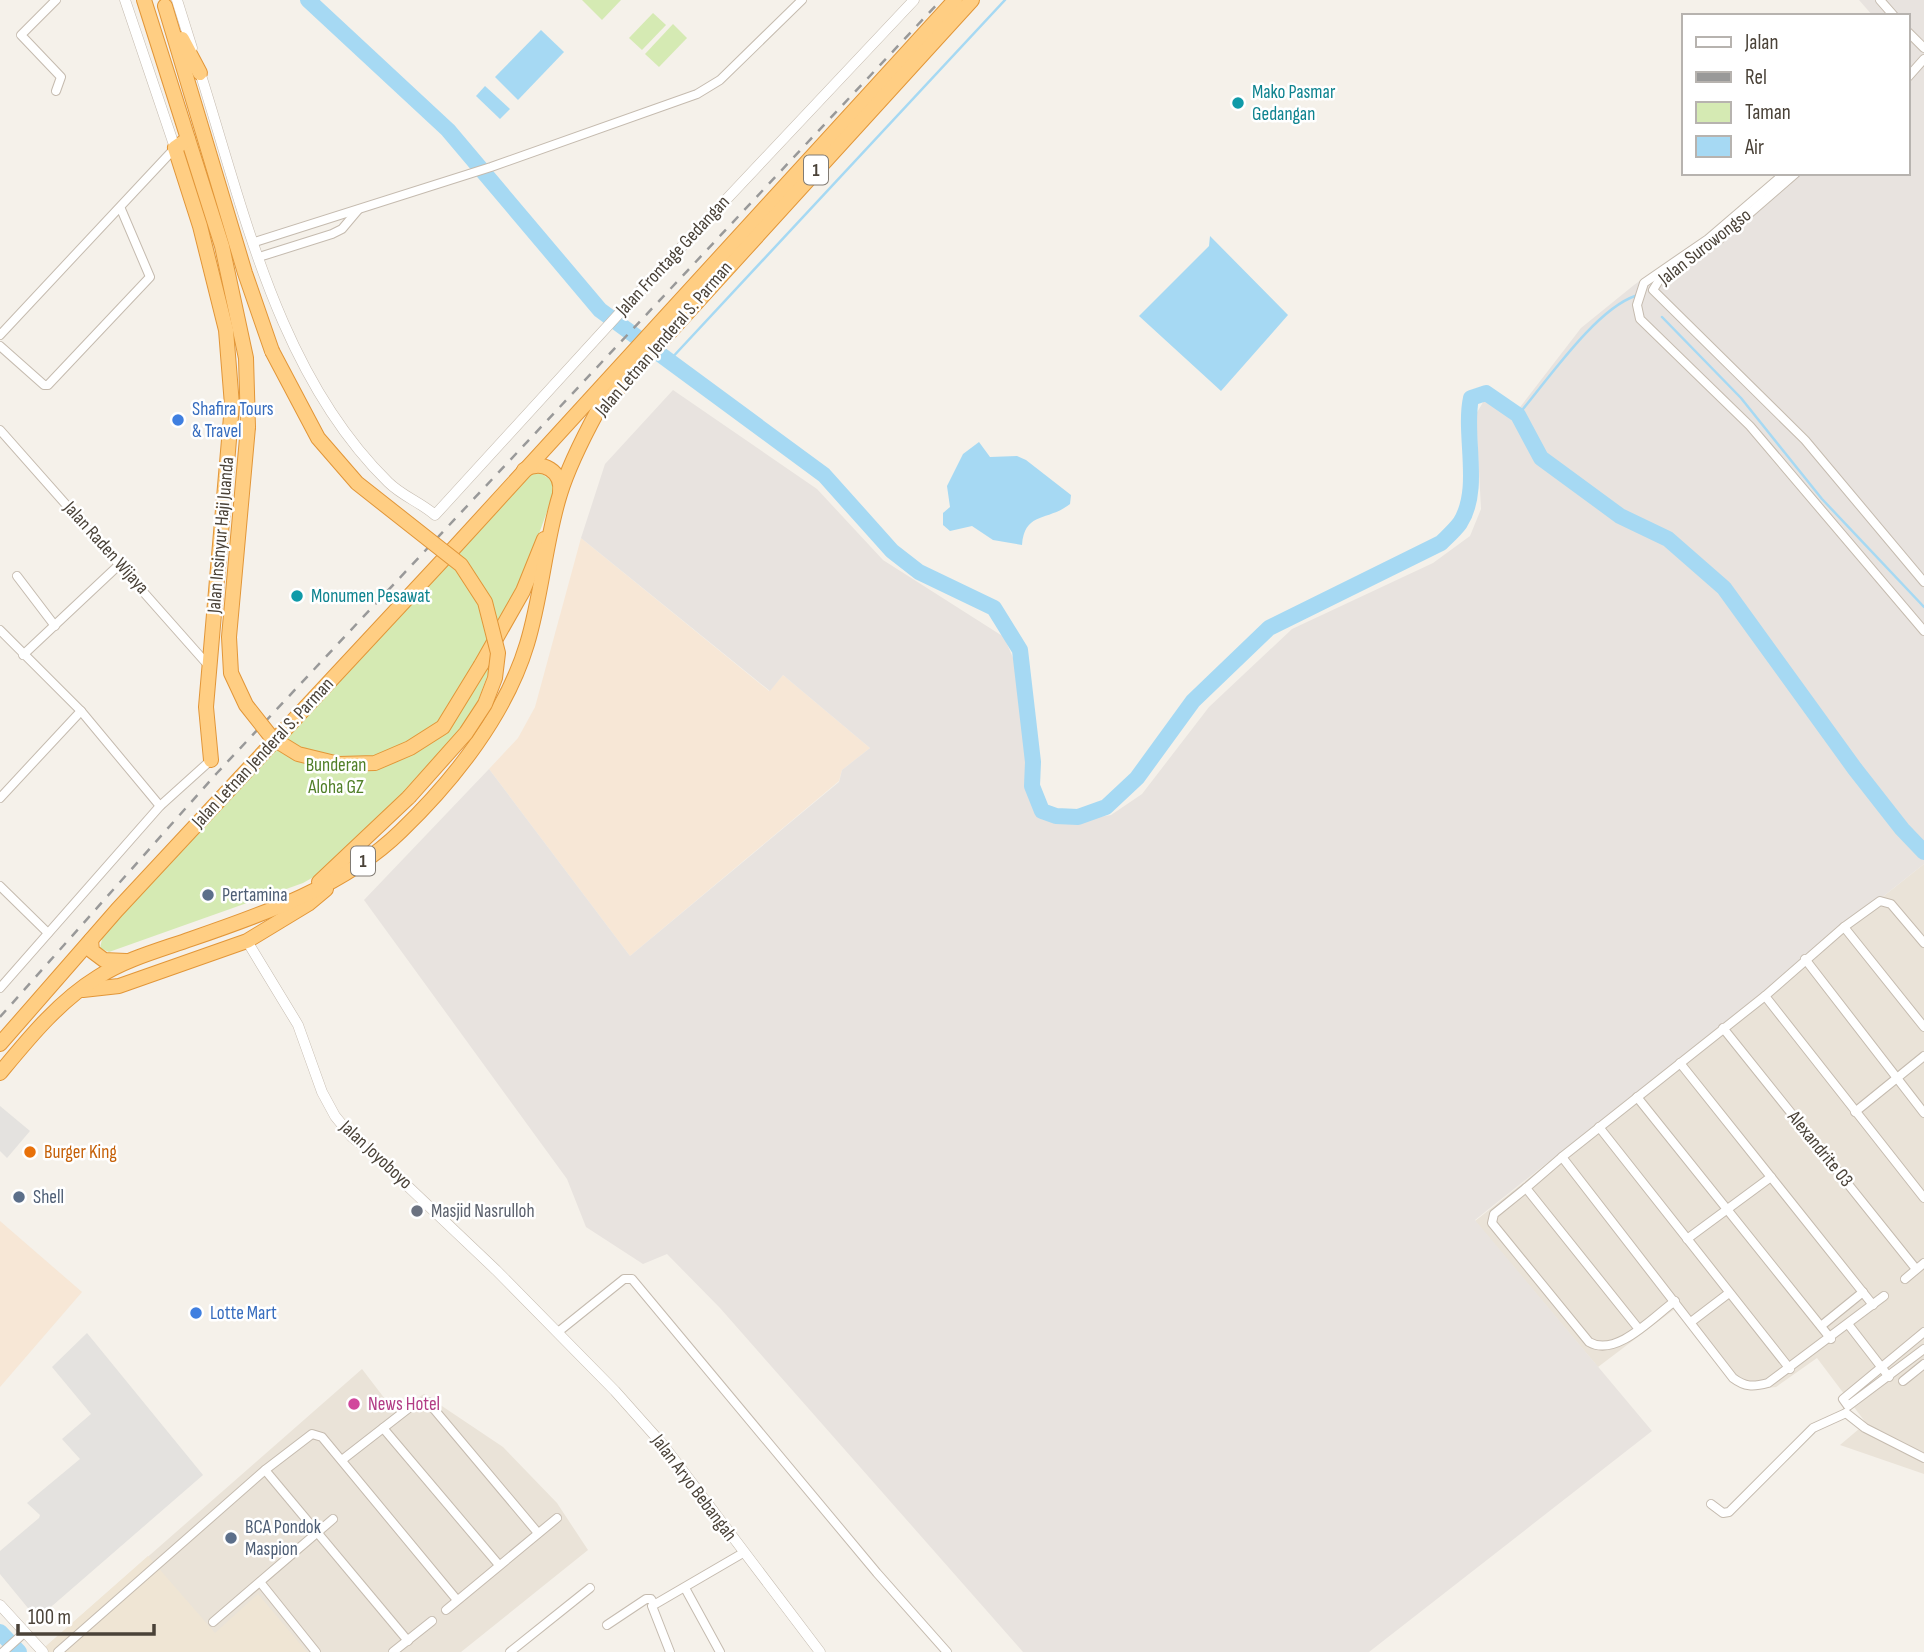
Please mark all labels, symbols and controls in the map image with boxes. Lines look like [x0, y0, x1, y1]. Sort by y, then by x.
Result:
legend [1682, 14, 1910, 175]
text: Jalan [1744, 30, 1778, 55]
text: Rel [1745, 65, 1767, 90]
place label: Mako Pasmar Gedangan [1252, 81, 1336, 126]
marker: Mako Pasmar Gedangan [1230, 95, 1246, 111]
text: Taman [1745, 100, 1791, 125]
text: Air [1744, 135, 1764, 160]
road number: 1 [804, 155, 828, 184]
street label: Jalan Frontage Gedangan [611, 191, 735, 322]
street label: Jalan Surowongso [1653, 204, 1756, 291]
street label: Jalan Letnan Jenderal S. Parman [590, 257, 737, 422]
place label: Shafira Tours & Travel [192, 398, 274, 443]
marker: Shafira Tours & Travel [170, 412, 186, 428]
street label: Jalan Insinyur Haji Juanda [203, 456, 239, 615]
street label: Jalan Raden Wijaya [58, 496, 154, 599]
place label: Monumen Pesawat [311, 585, 431, 608]
marker: Monumen Pesawat [289, 588, 305, 604]
street label: Jalan Letnan Jenderal S. Parman [187, 673, 339, 834]
park label: Bunderan Aloha GZ [306, 754, 366, 799]
road number: 1 [351, 846, 375, 876]
place label: Pertamina [222, 884, 288, 907]
marker: Pertamina [200, 887, 216, 903]
street label: Alexandrite 03 [1782, 1105, 1858, 1192]
street label: Jalan Joyoboyo [334, 1115, 417, 1194]
place label: Burger King [44, 1141, 117, 1164]
marker: Burger King [22, 1144, 38, 1160]
place label: Shell [33, 1186, 64, 1209]
marker: Shell [11, 1189, 27, 1205]
place label: Masjid Nasrulloh [431, 1200, 535, 1223]
marker: Masjid Nasrulloh [409, 1203, 425, 1219]
place label: Lotte Mart [210, 1302, 277, 1325]
marker: Lotte Mart [188, 1305, 204, 1321]
place label: News Hotel [368, 1393, 440, 1416]
marker: News Hotel [346, 1396, 362, 1412]
street label: Jalan Aryo Bebangah [646, 1429, 742, 1546]
place label: BCA Pondok Maspion [245, 1516, 322, 1561]
marker: BCA Pondok Maspion [223, 1530, 239, 1546]
scale bar [18, 1592, 154, 1636]
text: 100 m [28, 1605, 71, 1630]

